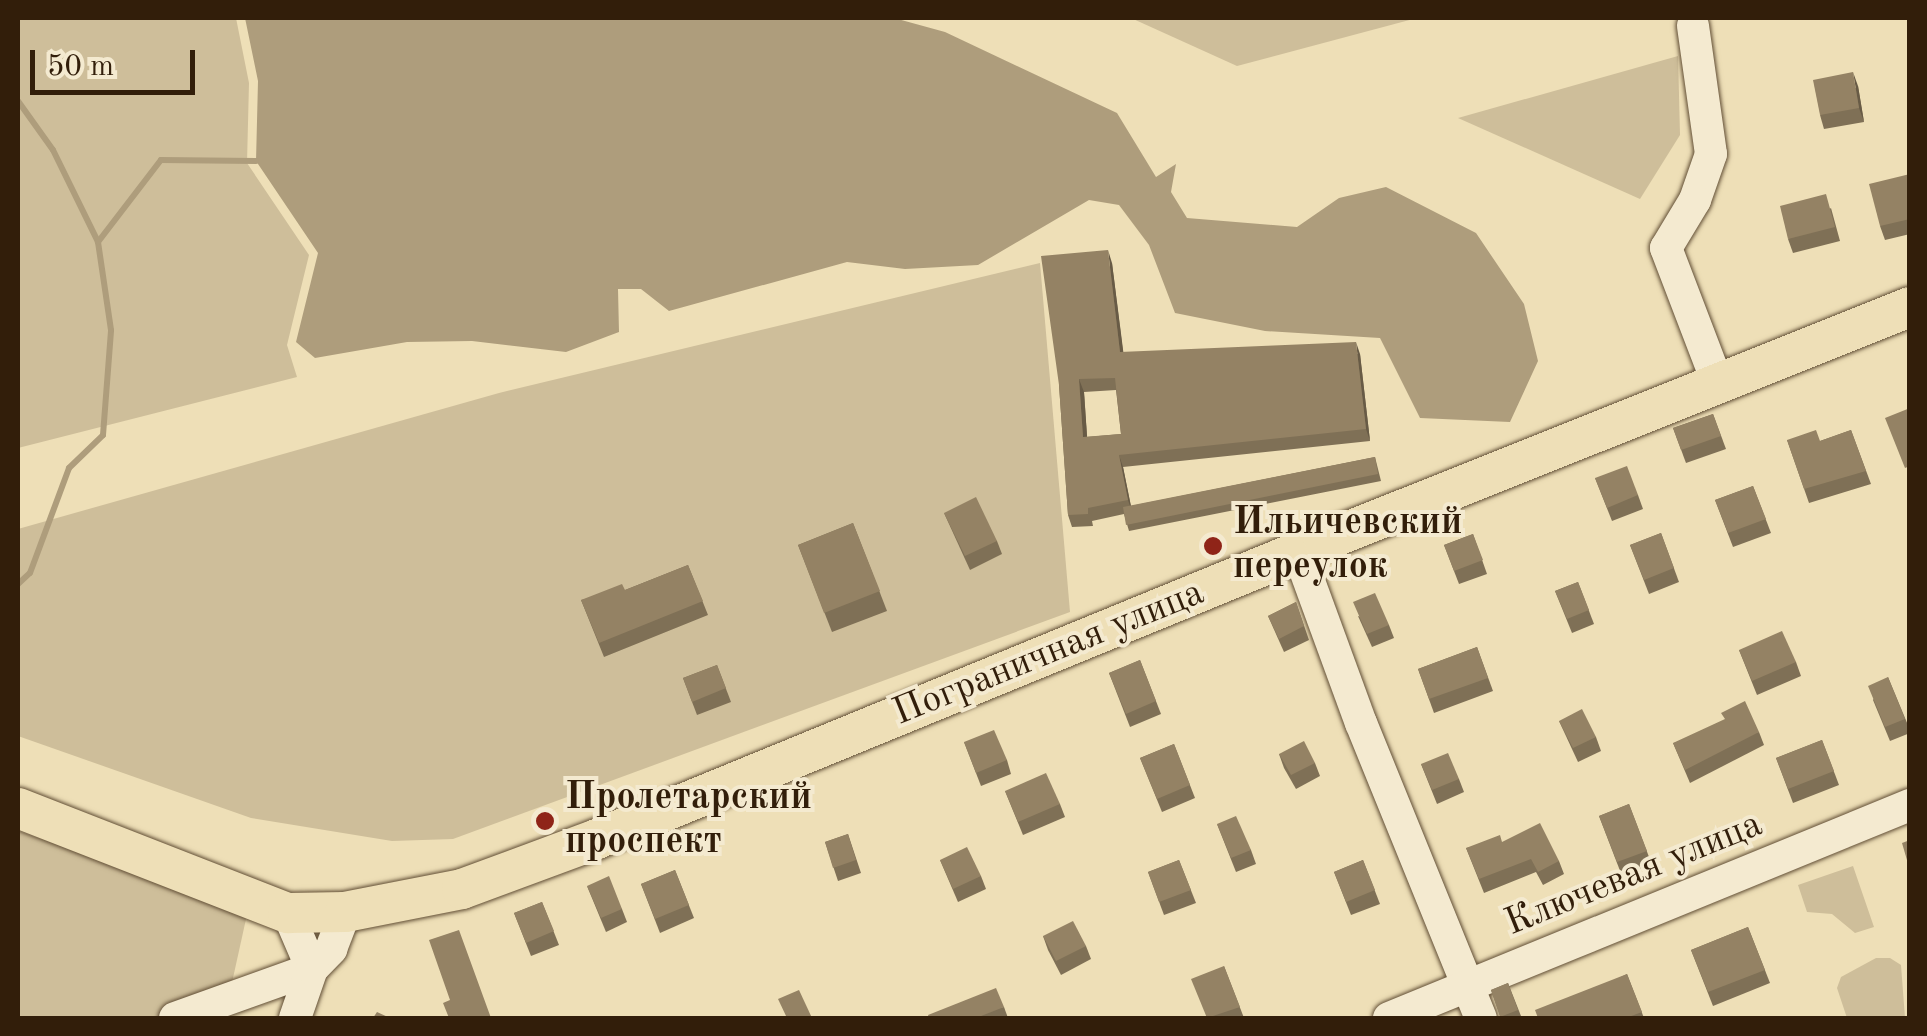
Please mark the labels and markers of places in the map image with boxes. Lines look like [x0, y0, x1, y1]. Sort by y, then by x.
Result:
place label: Ильичевский переулок [1233, 501, 1462, 590]
marker: Ильичевский переулок [1202, 535, 1224, 557]
place label: Пролетарский проспект [565, 776, 812, 866]
marker: Пролетарский проспект [534, 810, 556, 832]

